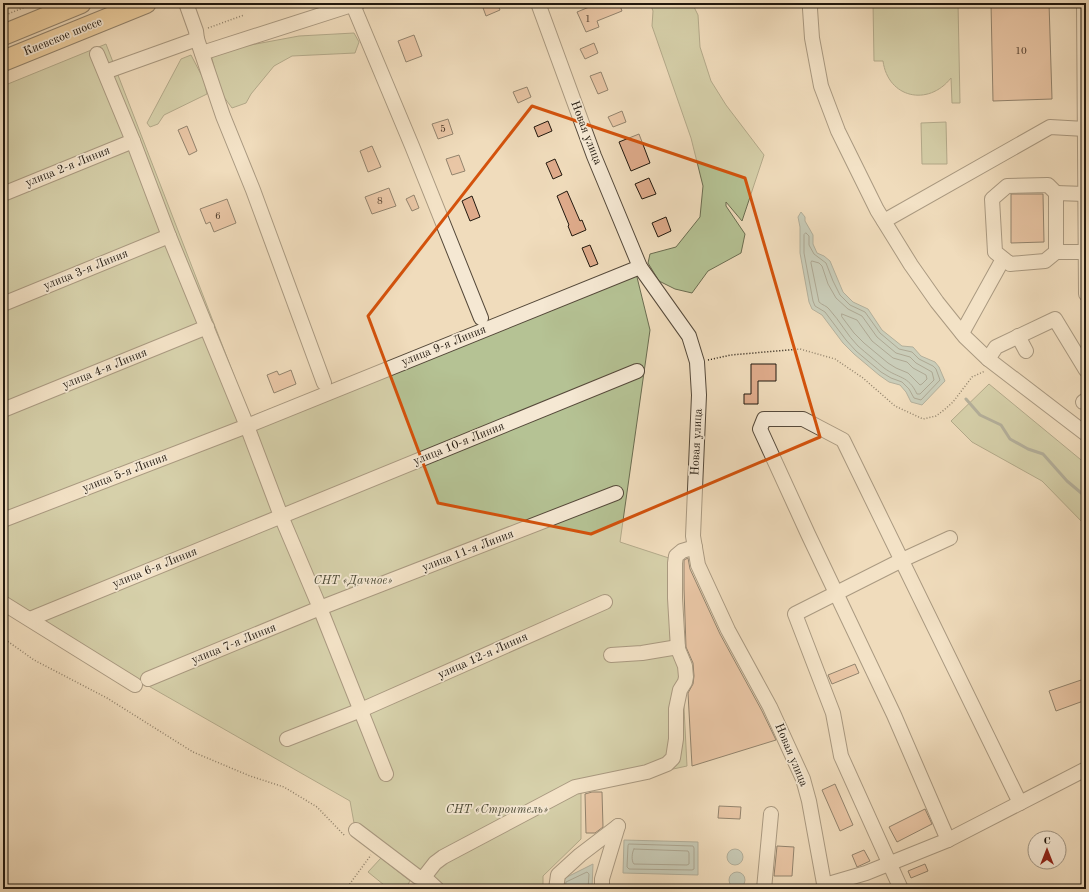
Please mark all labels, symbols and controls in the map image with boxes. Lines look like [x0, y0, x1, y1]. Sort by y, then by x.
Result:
house number: 1 [585, 14, 591, 24]
street label: Киевское шоссе [22, 16, 104, 58]
house number: 10 [1015, 46, 1027, 56]
street label: Новая улица [568, 99, 604, 167]
house number: 5 [440, 124, 446, 134]
street label: улица 2-я Линия [24, 145, 112, 189]
house number: 8 [377, 196, 383, 206]
house number: 6 [215, 211, 221, 221]
street label: улица 3-я Линия [42, 248, 130, 292]
street label: улица 9-я Линия [400, 324, 488, 368]
street label: улица 4-я Линия [61, 347, 149, 391]
street label: Новая улица [689, 408, 705, 476]
street label: улица 10-я Линия [412, 420, 506, 468]
street label: улица 5-я Линия [80, 450, 169, 495]
street label: улица 11-я Линия [421, 528, 515, 574]
street label: улица 6-я Линия [111, 546, 199, 590]
park label: СНТ «Дачное» [313, 575, 393, 587]
street label: улица 7-я Линия [190, 622, 278, 666]
street label: улица 12-я Линия [436, 631, 530, 681]
street label: Новая улица [772, 722, 810, 788]
park label: СНТ «Строитель» [446, 804, 548, 816]
north arrow [1027, 830, 1067, 870]
text: С [1043, 836, 1051, 847]

